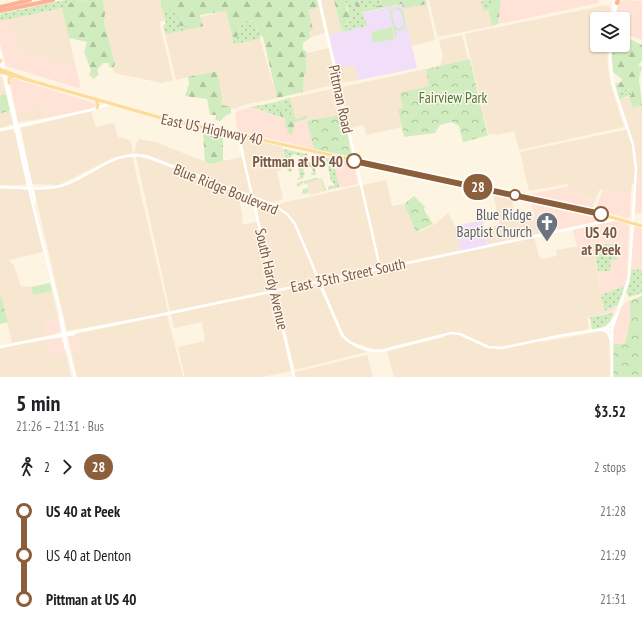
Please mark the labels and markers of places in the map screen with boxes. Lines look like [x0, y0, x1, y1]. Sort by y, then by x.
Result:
place label: Pittman at US 40 [253, 152, 343, 171]
marker: Pittman at US 40 [346, 153, 362, 169]
unlabelled marker [509, 189, 521, 201]
place label: Blue Ridge Baptist Church [457, 205, 532, 241]
marker: US 40 at Peek [593, 206, 609, 222]
church icon: Blue Ridge Baptist Church [534, 210, 560, 243]
place label: US 40 at Peek [581, 223, 621, 259]

